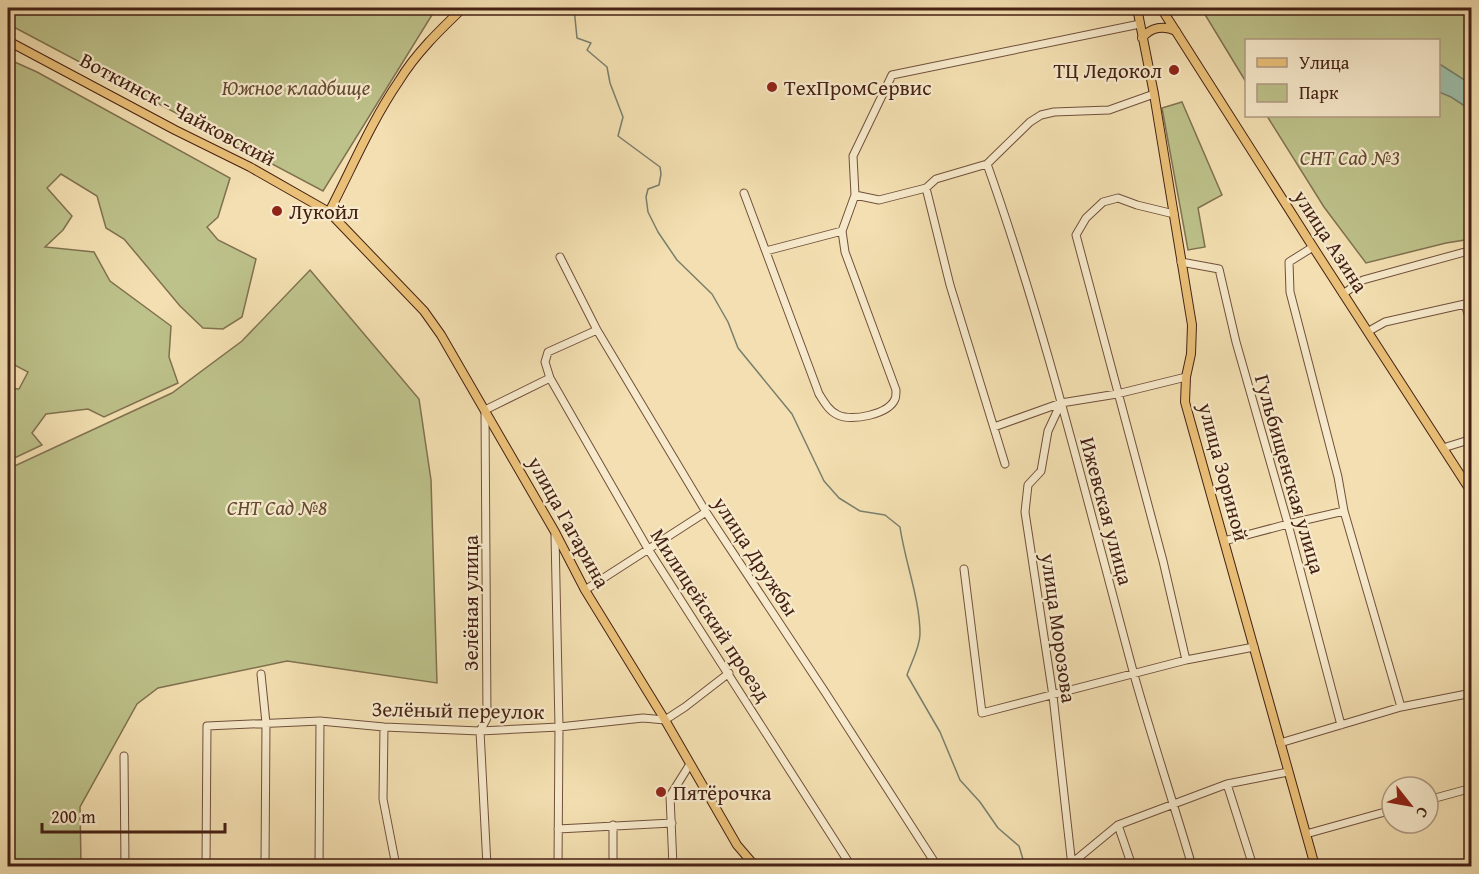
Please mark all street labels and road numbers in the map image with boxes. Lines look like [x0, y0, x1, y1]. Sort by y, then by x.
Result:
street label: Воткинск - Чайковский [75, 44, 281, 174]
street label: улица Азина [1285, 182, 1376, 299]
street label: Гульбищенская улица [1247, 371, 1333, 577]
street label: улица Зориной [1190, 398, 1257, 545]
street label: Ижевская улица [1072, 434, 1142, 588]
street label: улица Гагарина [519, 450, 618, 594]
street label: улица Дружбы [705, 489, 807, 622]
street label: Милицейский проезд [643, 522, 779, 708]
street label: Зелёная улица [455, 535, 486, 671]
street label: улица Морозова [1033, 550, 1085, 705]
street label: Зелёный переулок [371, 693, 545, 727]

